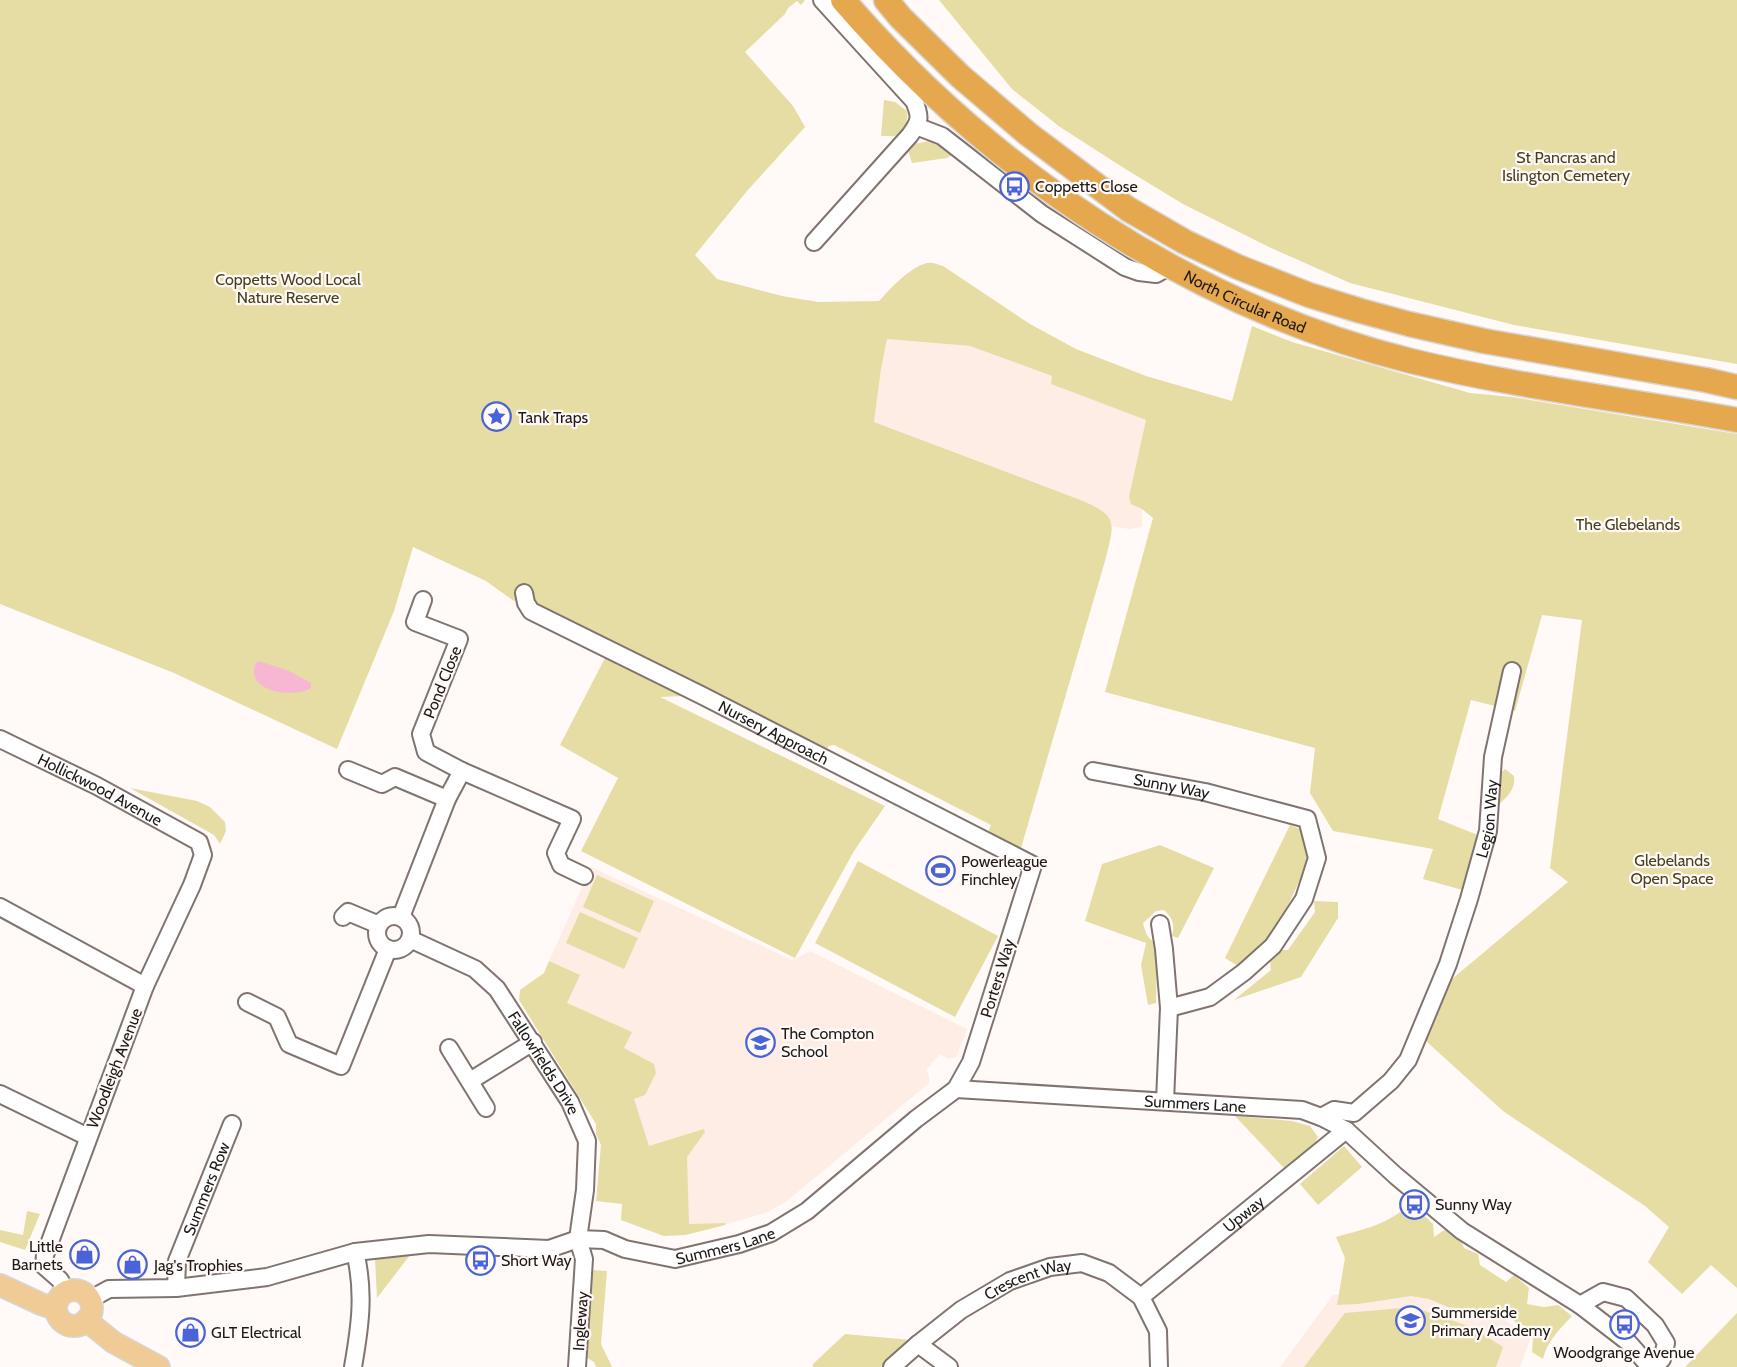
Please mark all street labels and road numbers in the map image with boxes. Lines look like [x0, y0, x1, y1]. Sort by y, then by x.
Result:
street label: North Circular Road [1181, 266, 1309, 338]
street label: Pond Close [419, 643, 466, 721]
street label: Nursery Approach [715, 697, 832, 769]
street label: Hollickwood Avenue [34, 750, 165, 830]
street label: Sunny Way [1132, 770, 1212, 803]
street label: Legion Way [1472, 779, 1501, 860]
street label: Porters Way [976, 936, 1018, 1020]
street label: Woodleigh Avenue [83, 1005, 146, 1131]
street label: Fallowfields Drive [504, 1008, 583, 1117]
street label: Summers Lane [1144, 1091, 1247, 1117]
street label: Summers Row [179, 1139, 234, 1238]
street label: Upway [1219, 1192, 1268, 1236]
street label: Summers Lane [674, 1223, 778, 1269]
street label: Crescent Way [981, 1255, 1073, 1304]
street label: Ingleway [569, 1291, 592, 1351]

